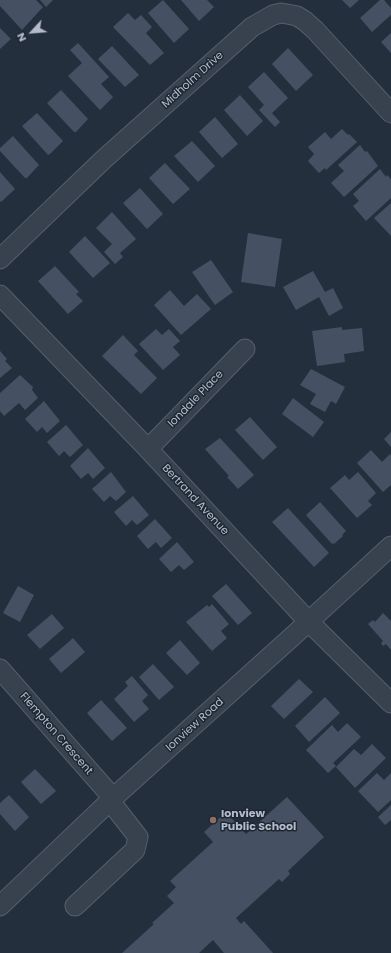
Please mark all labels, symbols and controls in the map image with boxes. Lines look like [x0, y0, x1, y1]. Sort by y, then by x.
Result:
north arrow [12, 12, 52, 52]
text: N [12, 30, 30, 44]
street label: Midholm Drive [160, 49, 226, 111]
street label: Iondale Place [166, 368, 226, 430]
street label: Bertrand Avenue [159, 462, 231, 538]
street label: Flempton Crescent [17, 690, 95, 778]
street label: Ionview Road [163, 696, 227, 754]
place label: Ionview Public School [221, 807, 296, 833]
marker: Ionview Public School [208, 815, 218, 825]

